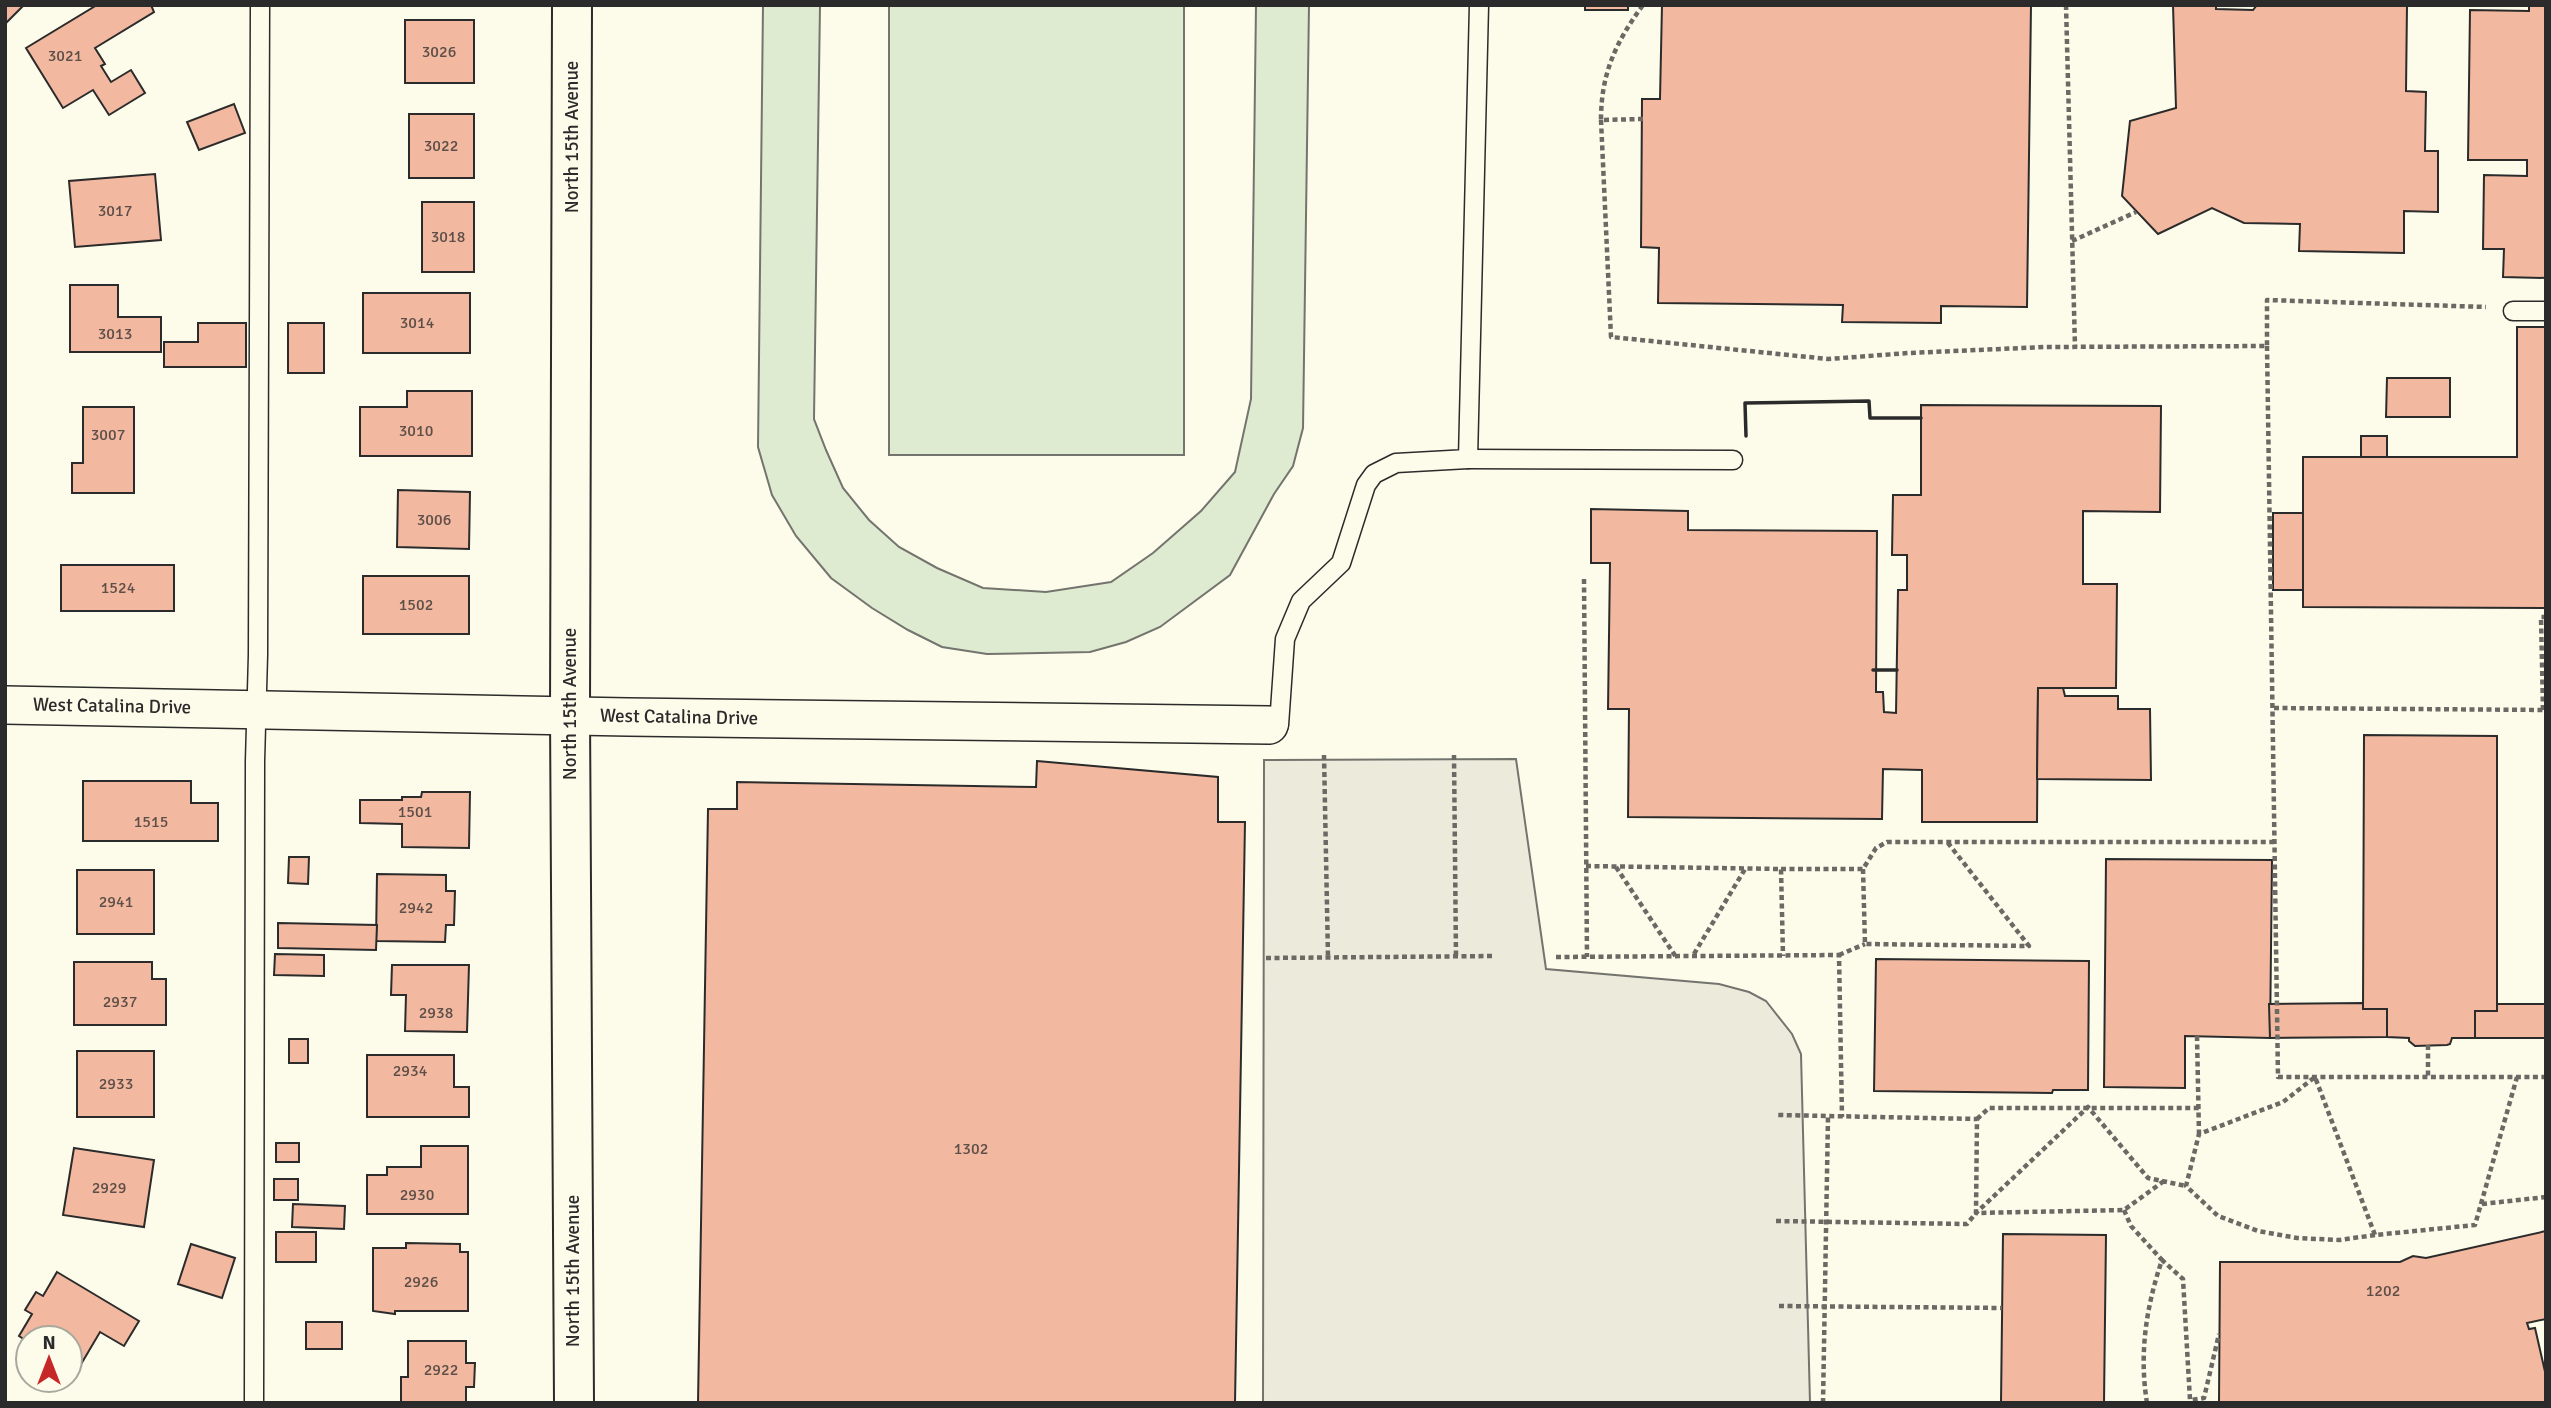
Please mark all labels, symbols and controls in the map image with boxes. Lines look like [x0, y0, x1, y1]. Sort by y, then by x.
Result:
house number: 3026 [422, 42, 456, 62]
house number: 3021 [48, 46, 82, 66]
street label: North 15th Avenue [560, 61, 584, 213]
house number: 3022 [424, 136, 458, 156]
house number: 3017 [98, 201, 132, 221]
house number: 3018 [431, 227, 465, 247]
house number: 3014 [400, 313, 435, 333]
house number: 3013 [98, 324, 132, 344]
house number: 3010 [399, 421, 433, 441]
house number: 3007 [91, 425, 125, 445]
house number: 3006 [417, 510, 451, 530]
house number: 1524 [101, 578, 136, 598]
house number: 1502 [399, 595, 433, 615]
street label: North 15th Avenue [558, 628, 582, 780]
street label: West Catalina Drive [33, 693, 191, 719]
street label: West Catalina Drive [600, 704, 758, 730]
house number: 1501 [398, 802, 432, 822]
house number: 1515 [134, 812, 168, 832]
house number: 2941 [99, 892, 133, 912]
house number: 2942 [399, 898, 433, 918]
house number: 2937 [103, 992, 137, 1012]
house number: 2938 [419, 1003, 453, 1023]
house number: 2934 [393, 1061, 428, 1081]
house number: 2933 [99, 1074, 133, 1094]
house number: 1302 [954, 1139, 988, 1159]
house number: 2929 [92, 1178, 126, 1198]
house number: 2930 [400, 1185, 434, 1205]
street label: North 15th Avenue [561, 1195, 585, 1347]
house number: 2926 [404, 1272, 438, 1292]
house number: 1202 [2366, 1281, 2400, 1301]
north arrow [14, 1324, 84, 1394]
text: N [42, 1331, 56, 1355]
house number: 2922 [424, 1360, 458, 1380]

